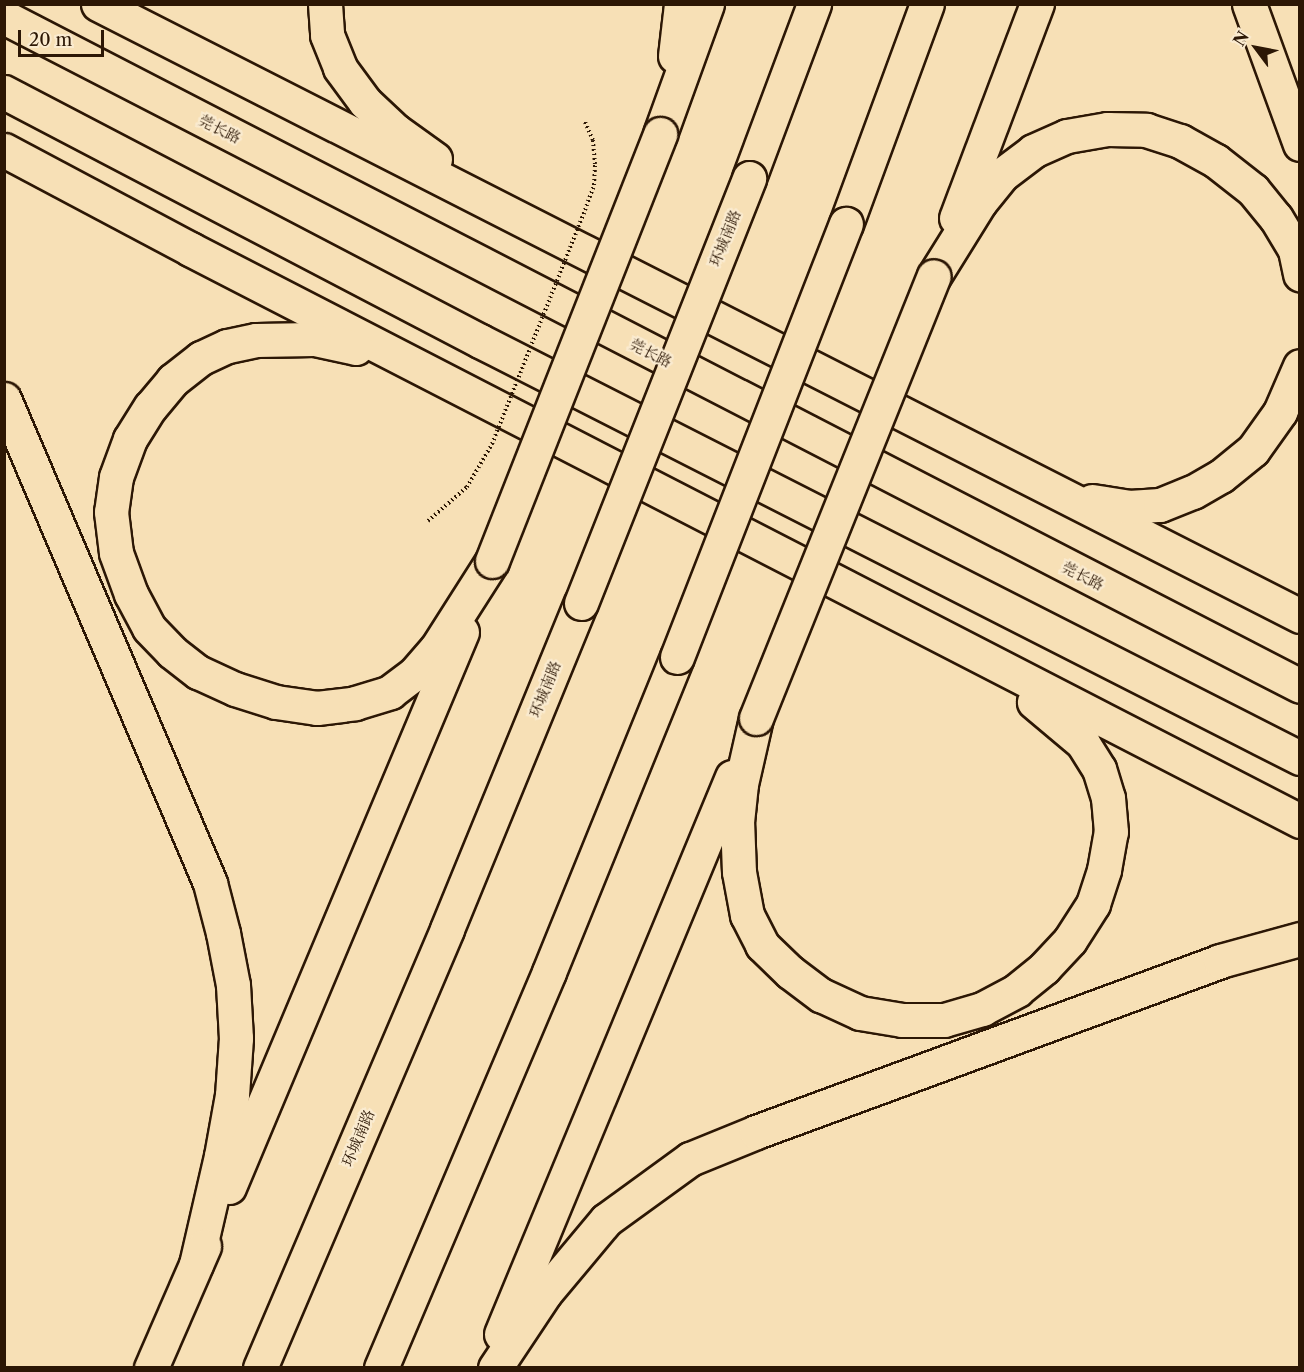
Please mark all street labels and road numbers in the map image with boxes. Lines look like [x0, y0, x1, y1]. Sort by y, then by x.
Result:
street label: 莞长路 [196, 111, 244, 147]
street label: 环城南路 [705, 207, 745, 269]
street label: 莞长路 [627, 335, 675, 371]
street label: 莞长路 [1059, 558, 1107, 594]
street label: 环城南路 [525, 658, 565, 720]
street label: 环城南路 [338, 1107, 378, 1169]

